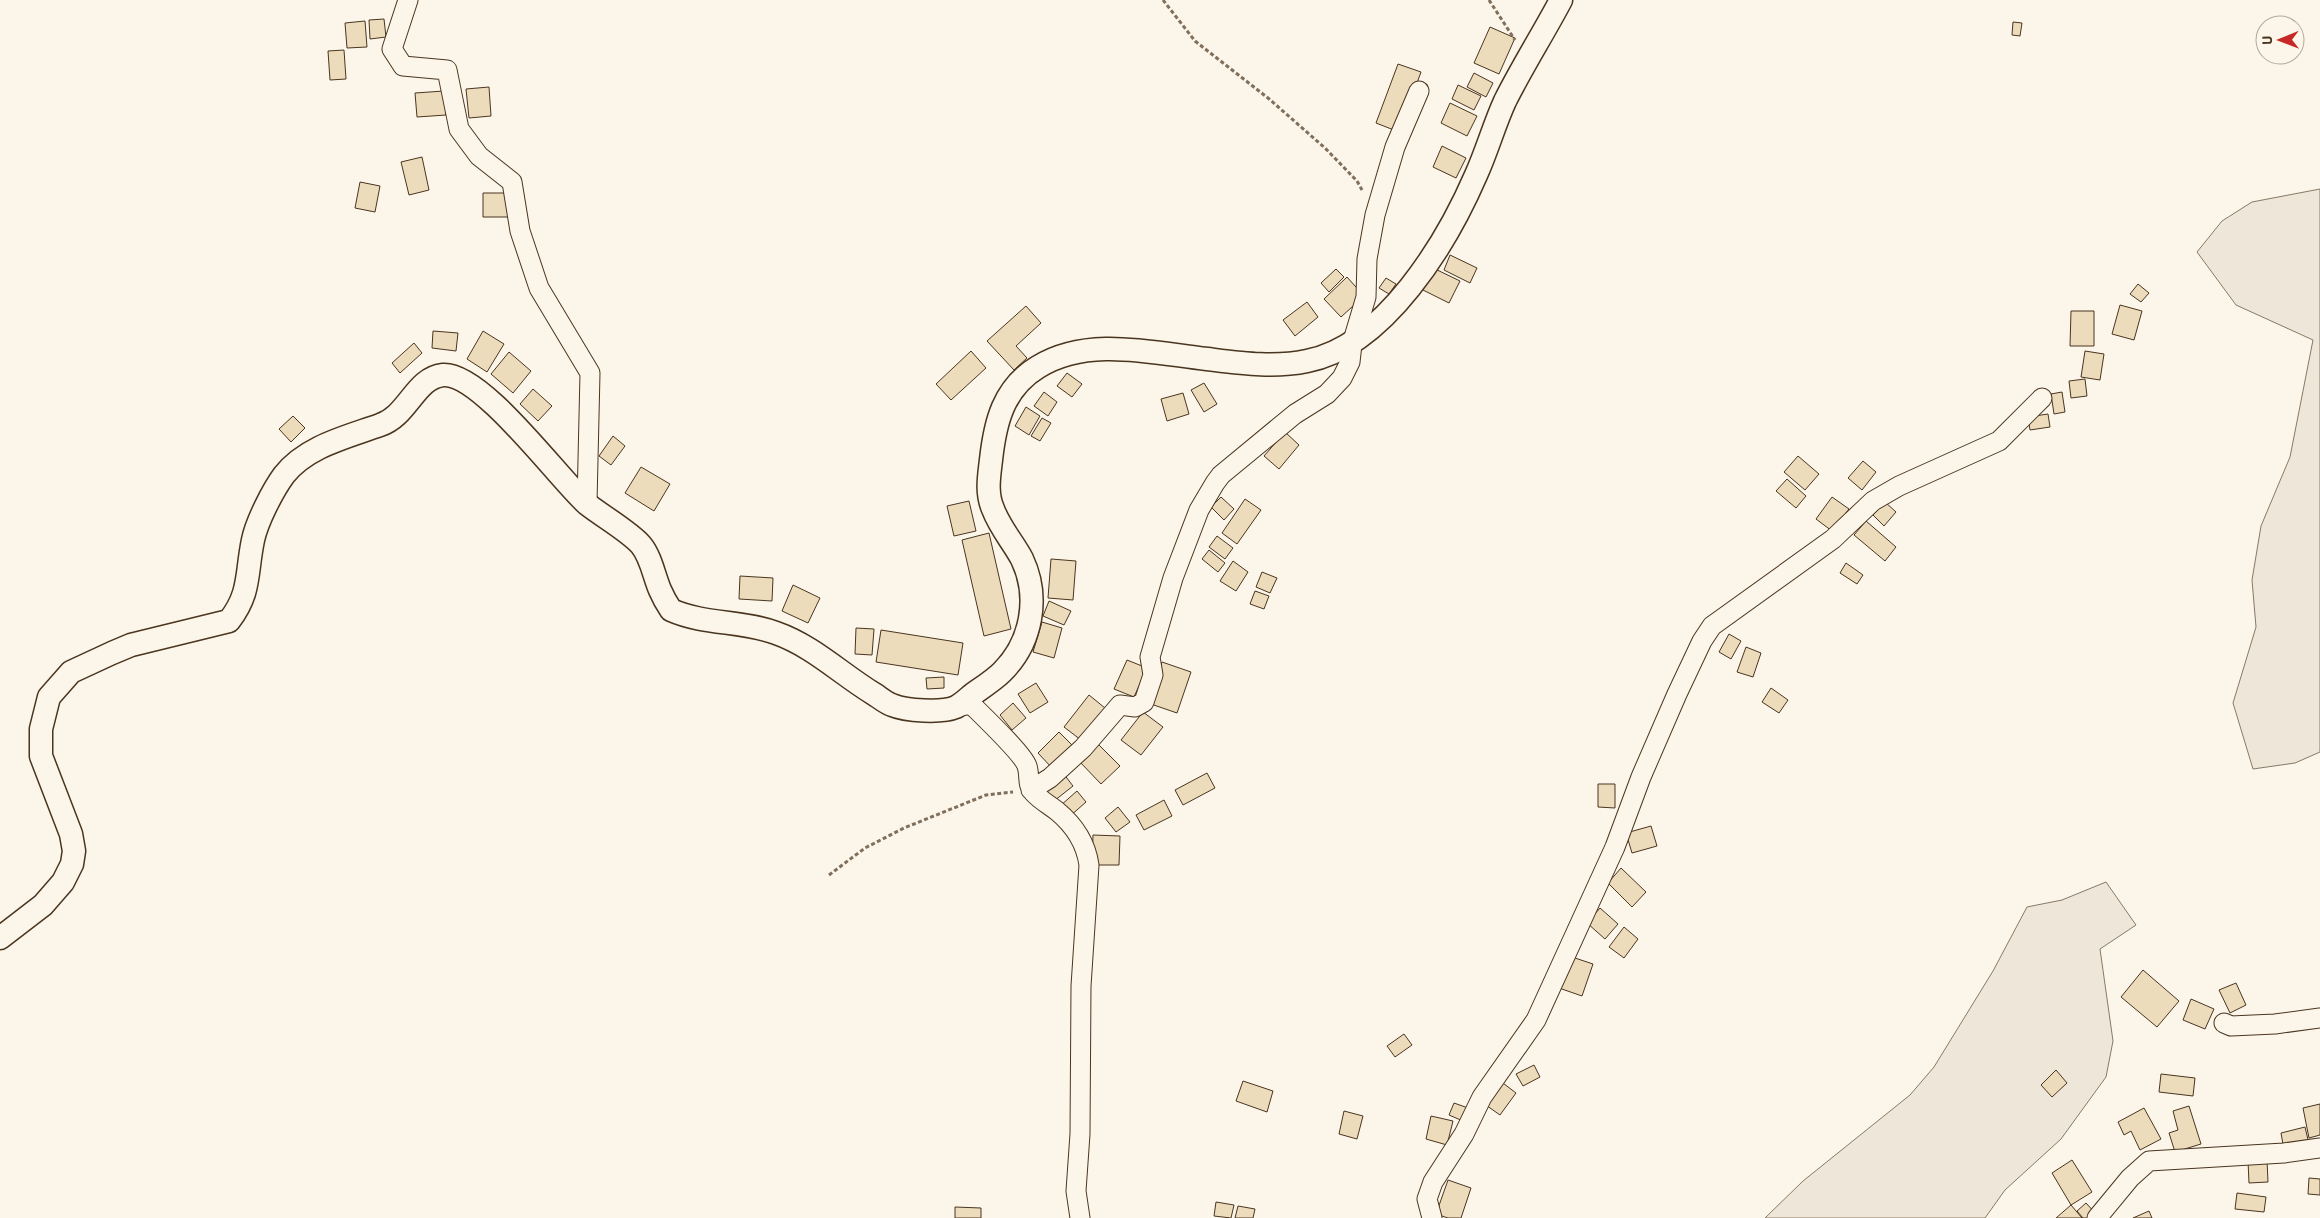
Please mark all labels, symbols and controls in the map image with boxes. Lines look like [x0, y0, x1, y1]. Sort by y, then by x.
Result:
north arrow [2255, 15, 2305, 65]
text: U [2256, 35, 2277, 45]

